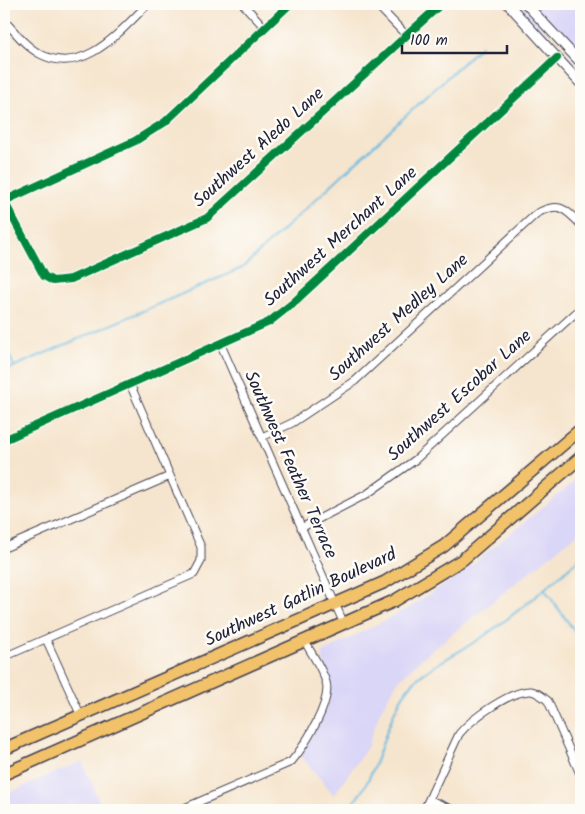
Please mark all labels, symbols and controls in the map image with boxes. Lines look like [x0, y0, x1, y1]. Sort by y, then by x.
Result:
scale bar [402, 22, 508, 54]
text: 100 m [410, 29, 448, 53]
street label: Southwest Aledo Lane [187, 81, 331, 215]
street label: Southwest Merchant Lane [257, 160, 425, 314]
street label: Southwest Medley Lane [322, 247, 476, 389]
street label: Southwest Escobar Lane [381, 323, 539, 469]
street label: Southwest Feather Terrace [235, 366, 345, 564]
street label: Southwest Gatlin Boulevard [200, 540, 403, 655]

